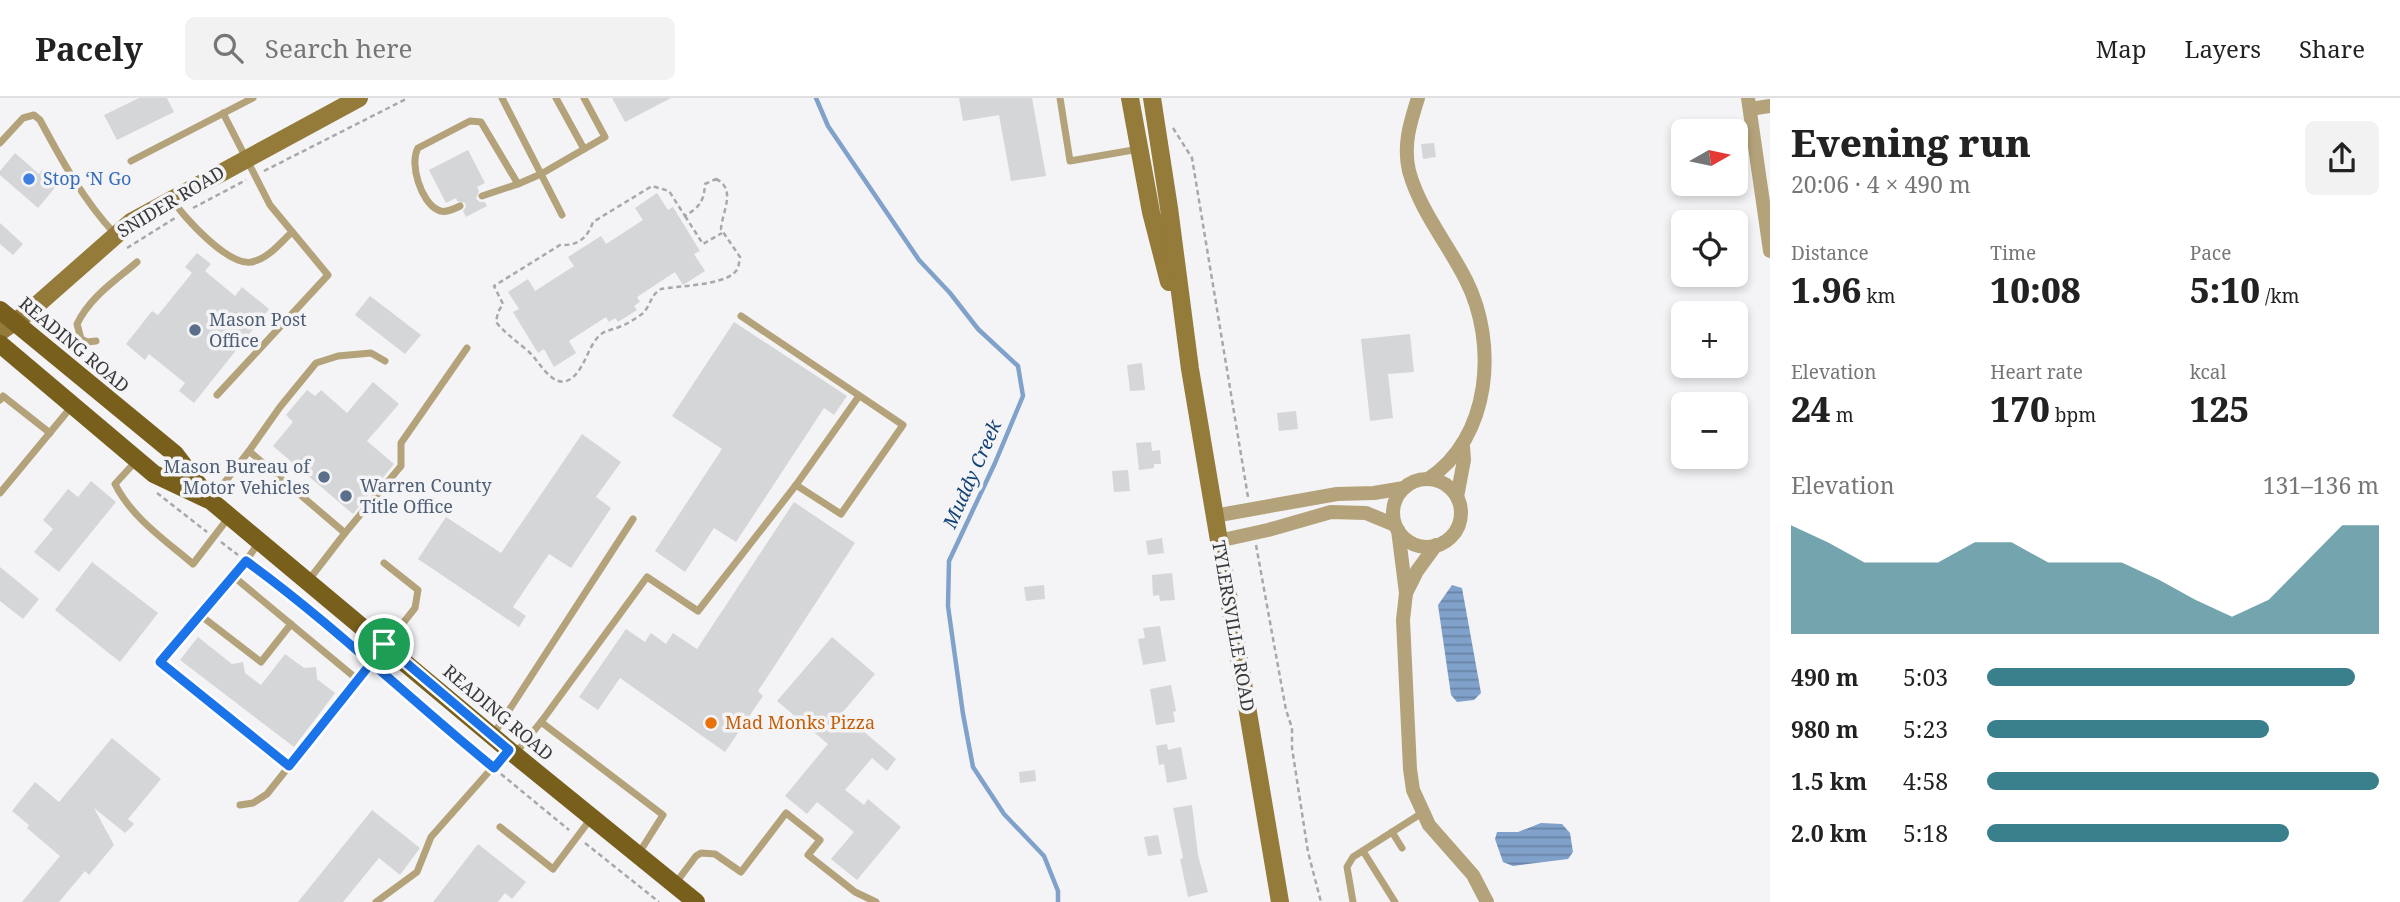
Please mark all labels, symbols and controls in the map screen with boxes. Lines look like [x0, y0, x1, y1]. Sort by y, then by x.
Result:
search box [185, 17, 675, 80]
text: Pacely [35, 26, 143, 71]
icon: search [209, 29, 247, 67]
text: Search here [265, 30, 412, 66]
text: Map [2096, 32, 2147, 65]
text: Layers [2185, 32, 2261, 65]
text: Share [2299, 32, 2365, 65]
text: Evening run [1791, 116, 2031, 168]
north arrow [1671, 119, 1748, 196]
map controls [1671, 119, 1748, 469]
button: share [2305, 121, 2379, 195]
street label: SNIDER ROAD [112, 160, 229, 243]
place label: Stop ‘N Go [43, 166, 131, 190]
text: 20:06 · 4 × 490 m [1791, 168, 1971, 200]
marker: Stop ‘N Go [21, 171, 37, 187]
button: locate [1671, 210, 1748, 287]
text: Distance [1791, 240, 1869, 266]
text: Time [1990, 240, 2036, 266]
text: Pace [2190, 240, 2231, 266]
text: 1.96 [1791, 266, 1861, 313]
text: 10:08 [1990, 266, 2081, 313]
text: 5:10 [2190, 266, 2260, 313]
text: km [1861, 283, 1895, 309]
text: /km [2260, 283, 2300, 309]
street label: READING ROAD [14, 291, 135, 397]
button: + [1671, 301, 1748, 378]
place label: Mason Post Office [209, 307, 307, 352]
marker: Mason Post Office [187, 322, 203, 338]
text: Elevation [1791, 359, 1877, 385]
text: Heart rate [1990, 359, 2083, 385]
text: kcal [2190, 359, 2226, 385]
text: 24 [1791, 385, 1831, 432]
text: 170 [1990, 385, 2050, 432]
text: 125 [2190, 385, 2249, 432]
button: − [1671, 392, 1748, 469]
text: m [1831, 402, 1854, 428]
text: bpm [2050, 402, 2096, 428]
water label: Muddy Creek [936, 415, 1008, 533]
place label: Mason Bureau of Motor Vehicles [164, 454, 311, 499]
marker: Mason Bureau of Motor Vehicles [316, 469, 332, 485]
text: Elevation [1791, 469, 1895, 501]
text: 131–136 m [2263, 469, 2379, 501]
place label: Warren County Title Office [360, 473, 492, 518]
marker: Warren County Title Office [338, 488, 354, 504]
street label: TYLERSVILLE ROAD [1207, 538, 1261, 713]
pin [354, 614, 414, 674]
icon: arrive [365, 625, 403, 663]
street label: READING ROAD [438, 659, 559, 765]
text: 490 m [1791, 661, 1859, 693]
text: 5:03 [1903, 661, 1948, 693]
place label: Mad Monks Pizza [725, 710, 875, 734]
text: 980 m [1791, 713, 1859, 745]
text: 5:23 [1903, 713, 1948, 745]
marker: Mad Monks Pizza [703, 715, 719, 731]
text: 1.5 km [1791, 765, 1867, 797]
text: 4:58 [1903, 765, 1948, 797]
text: 2.0 km [1791, 817, 1867, 849]
text: 5:18 [1903, 817, 1948, 849]

